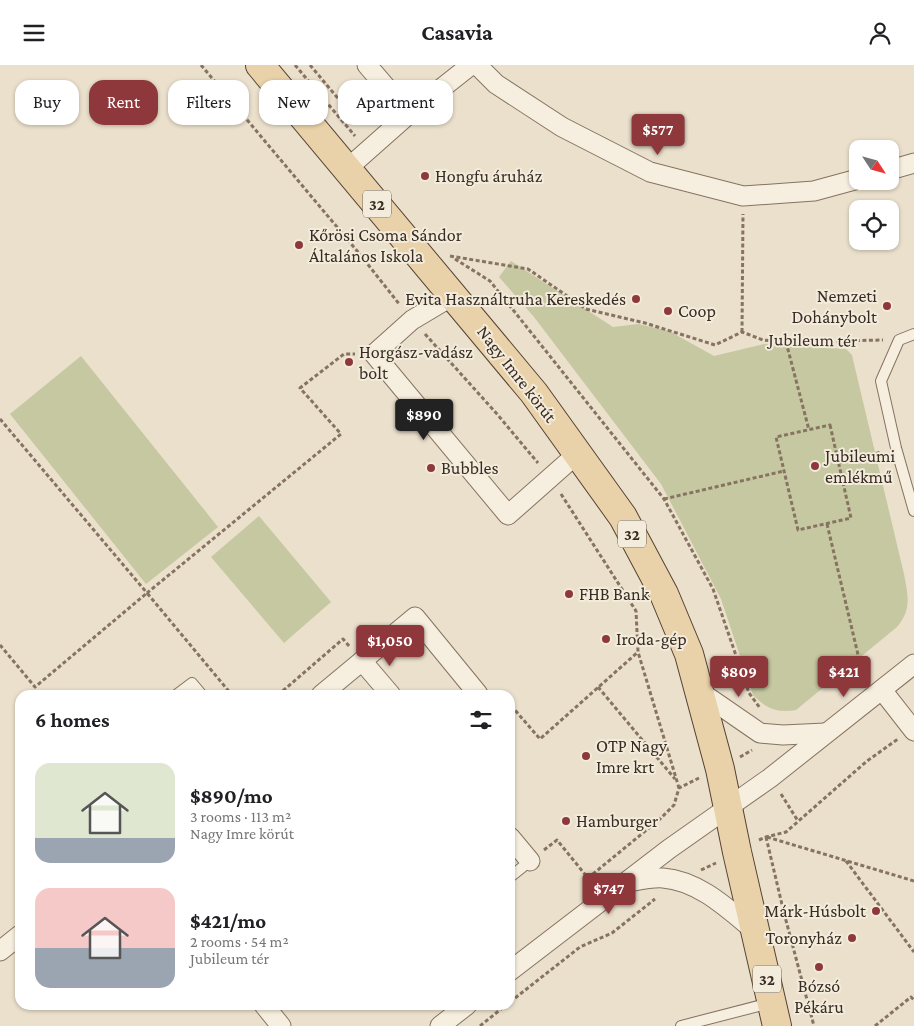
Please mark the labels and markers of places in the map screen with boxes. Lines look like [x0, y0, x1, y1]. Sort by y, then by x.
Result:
pin: $577 [628, 113, 688, 156]
place label: Hongfu áruház [435, 166, 543, 186]
marker: Hongfu áruház [419, 170, 431, 182]
place label: Kőrösi Csoma Sándor Általános Iskola [309, 225, 463, 266]
marker: Kőrösi Csoma Sándor Általános Iskola [293, 239, 305, 251]
place label: Nemzeti Dohánybolt [791, 286, 878, 327]
place label: Evita Használtruha Kereskedés [405, 289, 626, 309]
marker: Evita Használtruha Kereskedés [630, 293, 642, 305]
marker: Nemzeti Dohánybolt [881, 300, 893, 312]
place label: Coop [678, 301, 716, 321]
marker: Coop [662, 305, 674, 317]
place label: Horgász-vadász bolt [359, 342, 473, 383]
marker: Horgász-vadász bolt [343, 356, 355, 368]
pin: $890 [394, 399, 454, 441]
place label: Jubileumi emlékmű [823, 446, 896, 487]
place label: Bubbles [441, 458, 499, 478]
marker: Jubileumi emlékmű [809, 460, 821, 472]
marker: Bubbles [425, 462, 437, 474]
place label: FHB Bank [579, 584, 650, 604]
marker: FHB Bank [563, 588, 575, 600]
pin: $1,050 [349, 625, 431, 667]
place label: Iroda-gép [616, 629, 687, 649]
marker: Iroda-gép [600, 633, 612, 645]
pin: $809 [709, 655, 769, 698]
pin: $421 [814, 655, 874, 698]
place label: OTP Nagy Imre krt [596, 736, 668, 777]
marker: OTP Nagy Imre krt [580, 750, 592, 762]
place label: Hamburger [576, 811, 659, 831]
marker: Hamburger [560, 815, 572, 827]
pin: $747 [579, 873, 639, 915]
place label: Márk-Húsbolt [764, 901, 867, 921]
marker: Márk-Húsbolt [870, 905, 882, 917]
place label: Toronyház [765, 928, 842, 948]
marker: Toronyház [846, 932, 858, 944]
marker: Bózsó Pékáru [813, 961, 825, 973]
place label: Bózsó Pékáru [794, 976, 844, 1017]

